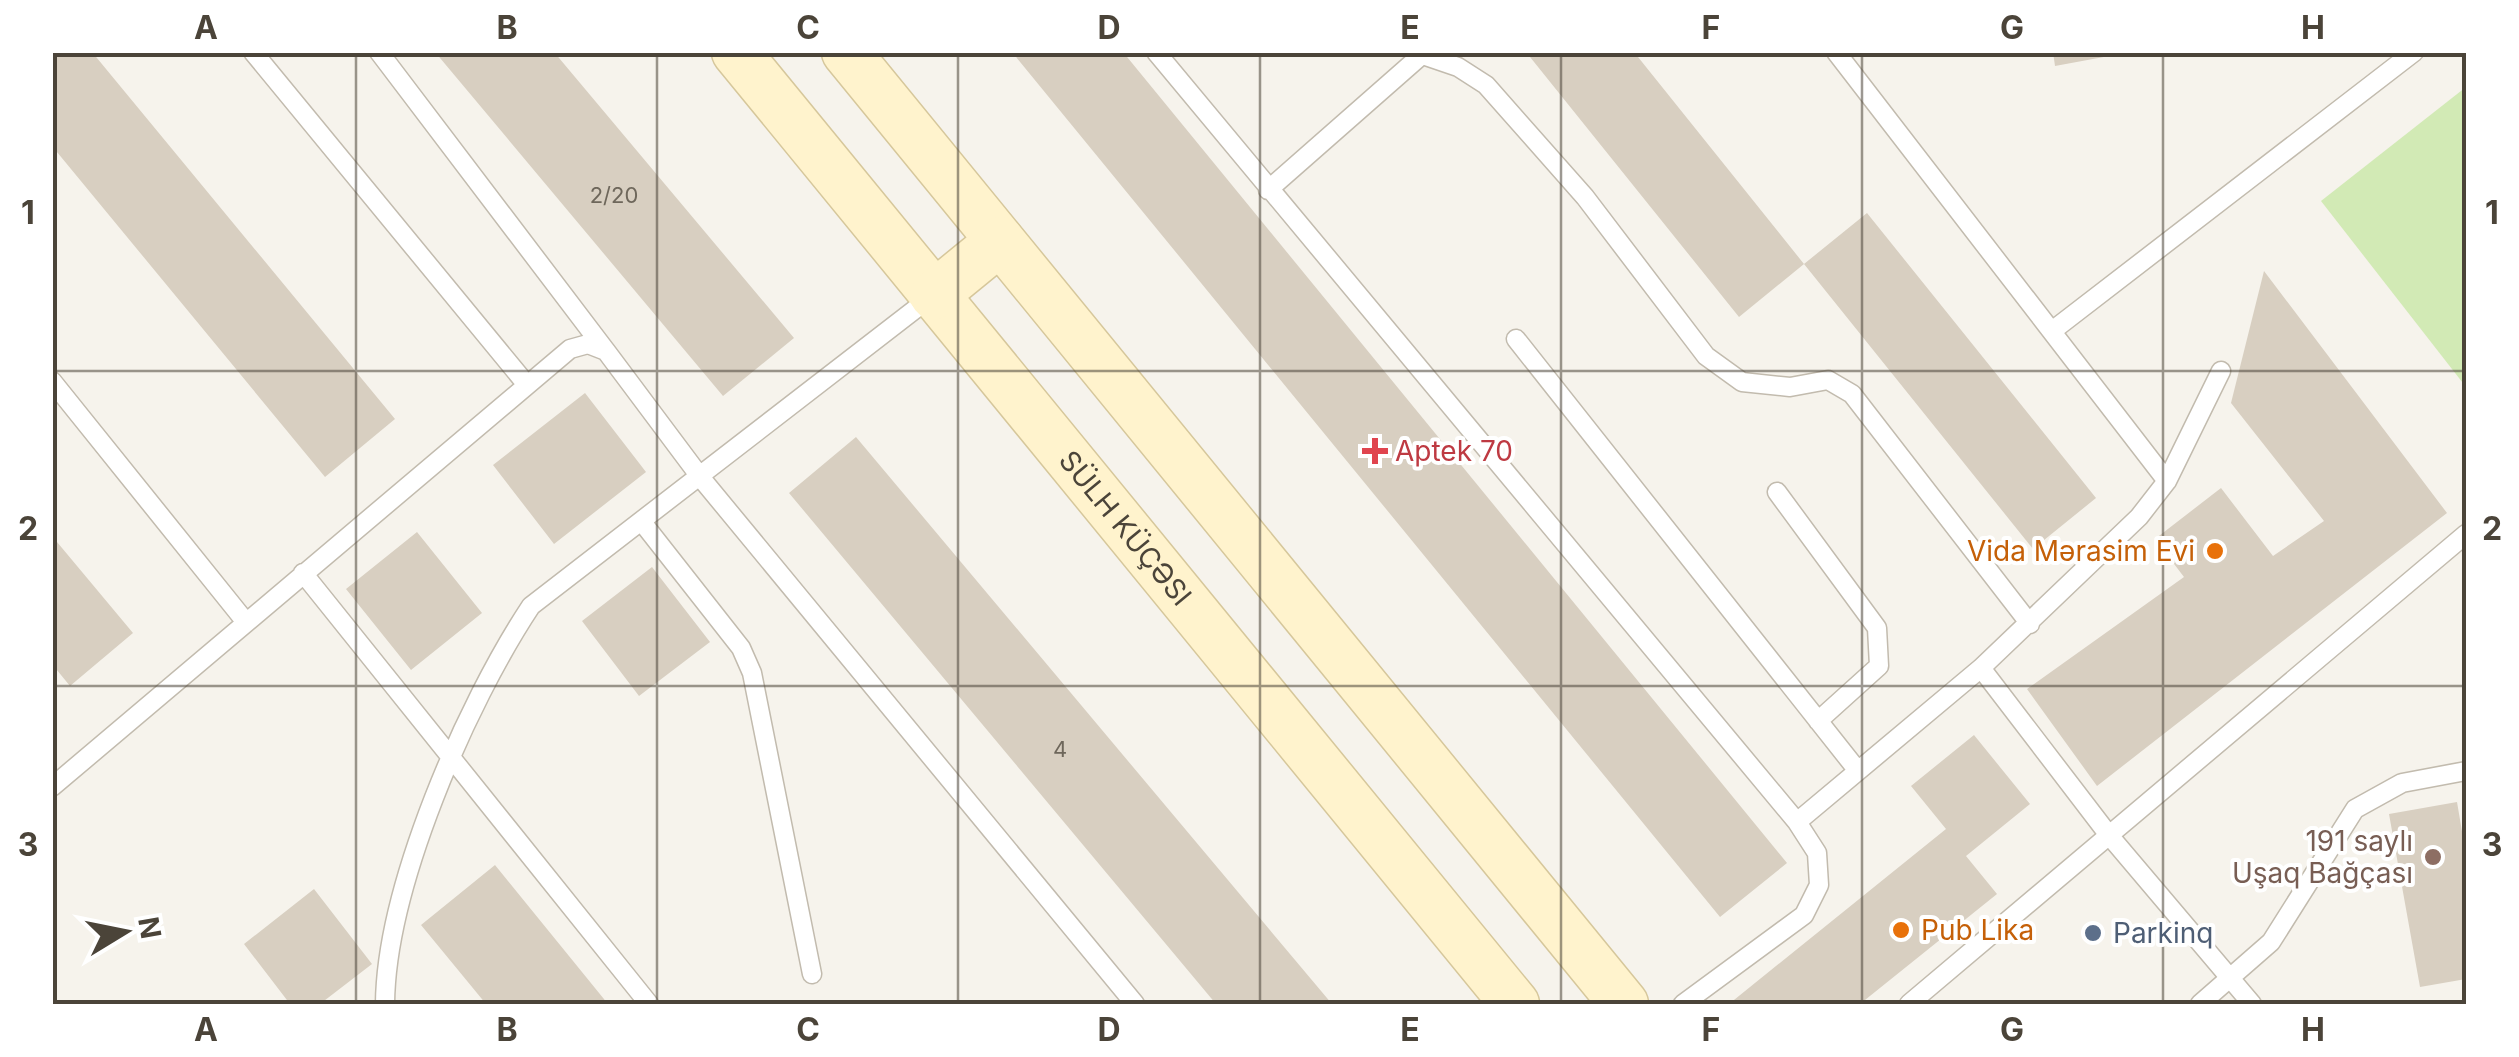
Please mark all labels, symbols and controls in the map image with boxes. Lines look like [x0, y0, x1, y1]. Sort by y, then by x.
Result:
text: A [194, 8, 218, 47]
text: B [496, 8, 518, 47]
text: C [796, 8, 820, 47]
text: D [1097, 8, 1121, 47]
text: E [1400, 8, 1420, 47]
text: F [1702, 8, 1720, 47]
text: G [2000, 8, 2024, 47]
text: H [2301, 8, 2325, 47]
house number: 2/20 [590, 182, 638, 208]
text: 1 [21, 193, 35, 232]
text: 1 [2485, 193, 2499, 232]
place label: Aptek 70 [1395, 434, 1513, 468]
marker: Aptek 70 [1364, 440, 1386, 462]
street label: SÜLH KÜÇƏSI [1052, 444, 1199, 612]
text: 2 [18, 509, 38, 548]
text: 2 [2482, 509, 2502, 548]
place label: Vida Mərasim Evi [1967, 534, 2195, 568]
marker: Vida Mərasim Evi [2204, 540, 2226, 562]
house number: 4 [1053, 736, 1067, 762]
place label: 191 saylı Uşaq Bağçası [2232, 824, 2413, 890]
text: 3 [18, 825, 38, 864]
text: 3 [2482, 825, 2502, 864]
marker: 191 saylı Uşaq Bağçası [2422, 846, 2444, 868]
north arrow [75, 882, 175, 982]
place label: Pub Lika [1921, 913, 2034, 947]
text: N [131, 914, 168, 941]
place label: Parkinq [2113, 916, 2213, 950]
marker: Pub Lika [1890, 919, 1912, 941]
marker: Parkinq [2082, 922, 2104, 944]
text: A [194, 1010, 218, 1049]
text: B [496, 1010, 518, 1049]
text: C [796, 1010, 820, 1049]
text: D [1097, 1010, 1121, 1049]
text: E [1400, 1010, 1420, 1049]
text: F [1702, 1010, 1720, 1049]
text: G [2000, 1010, 2024, 1049]
text: H [2301, 1010, 2325, 1049]

